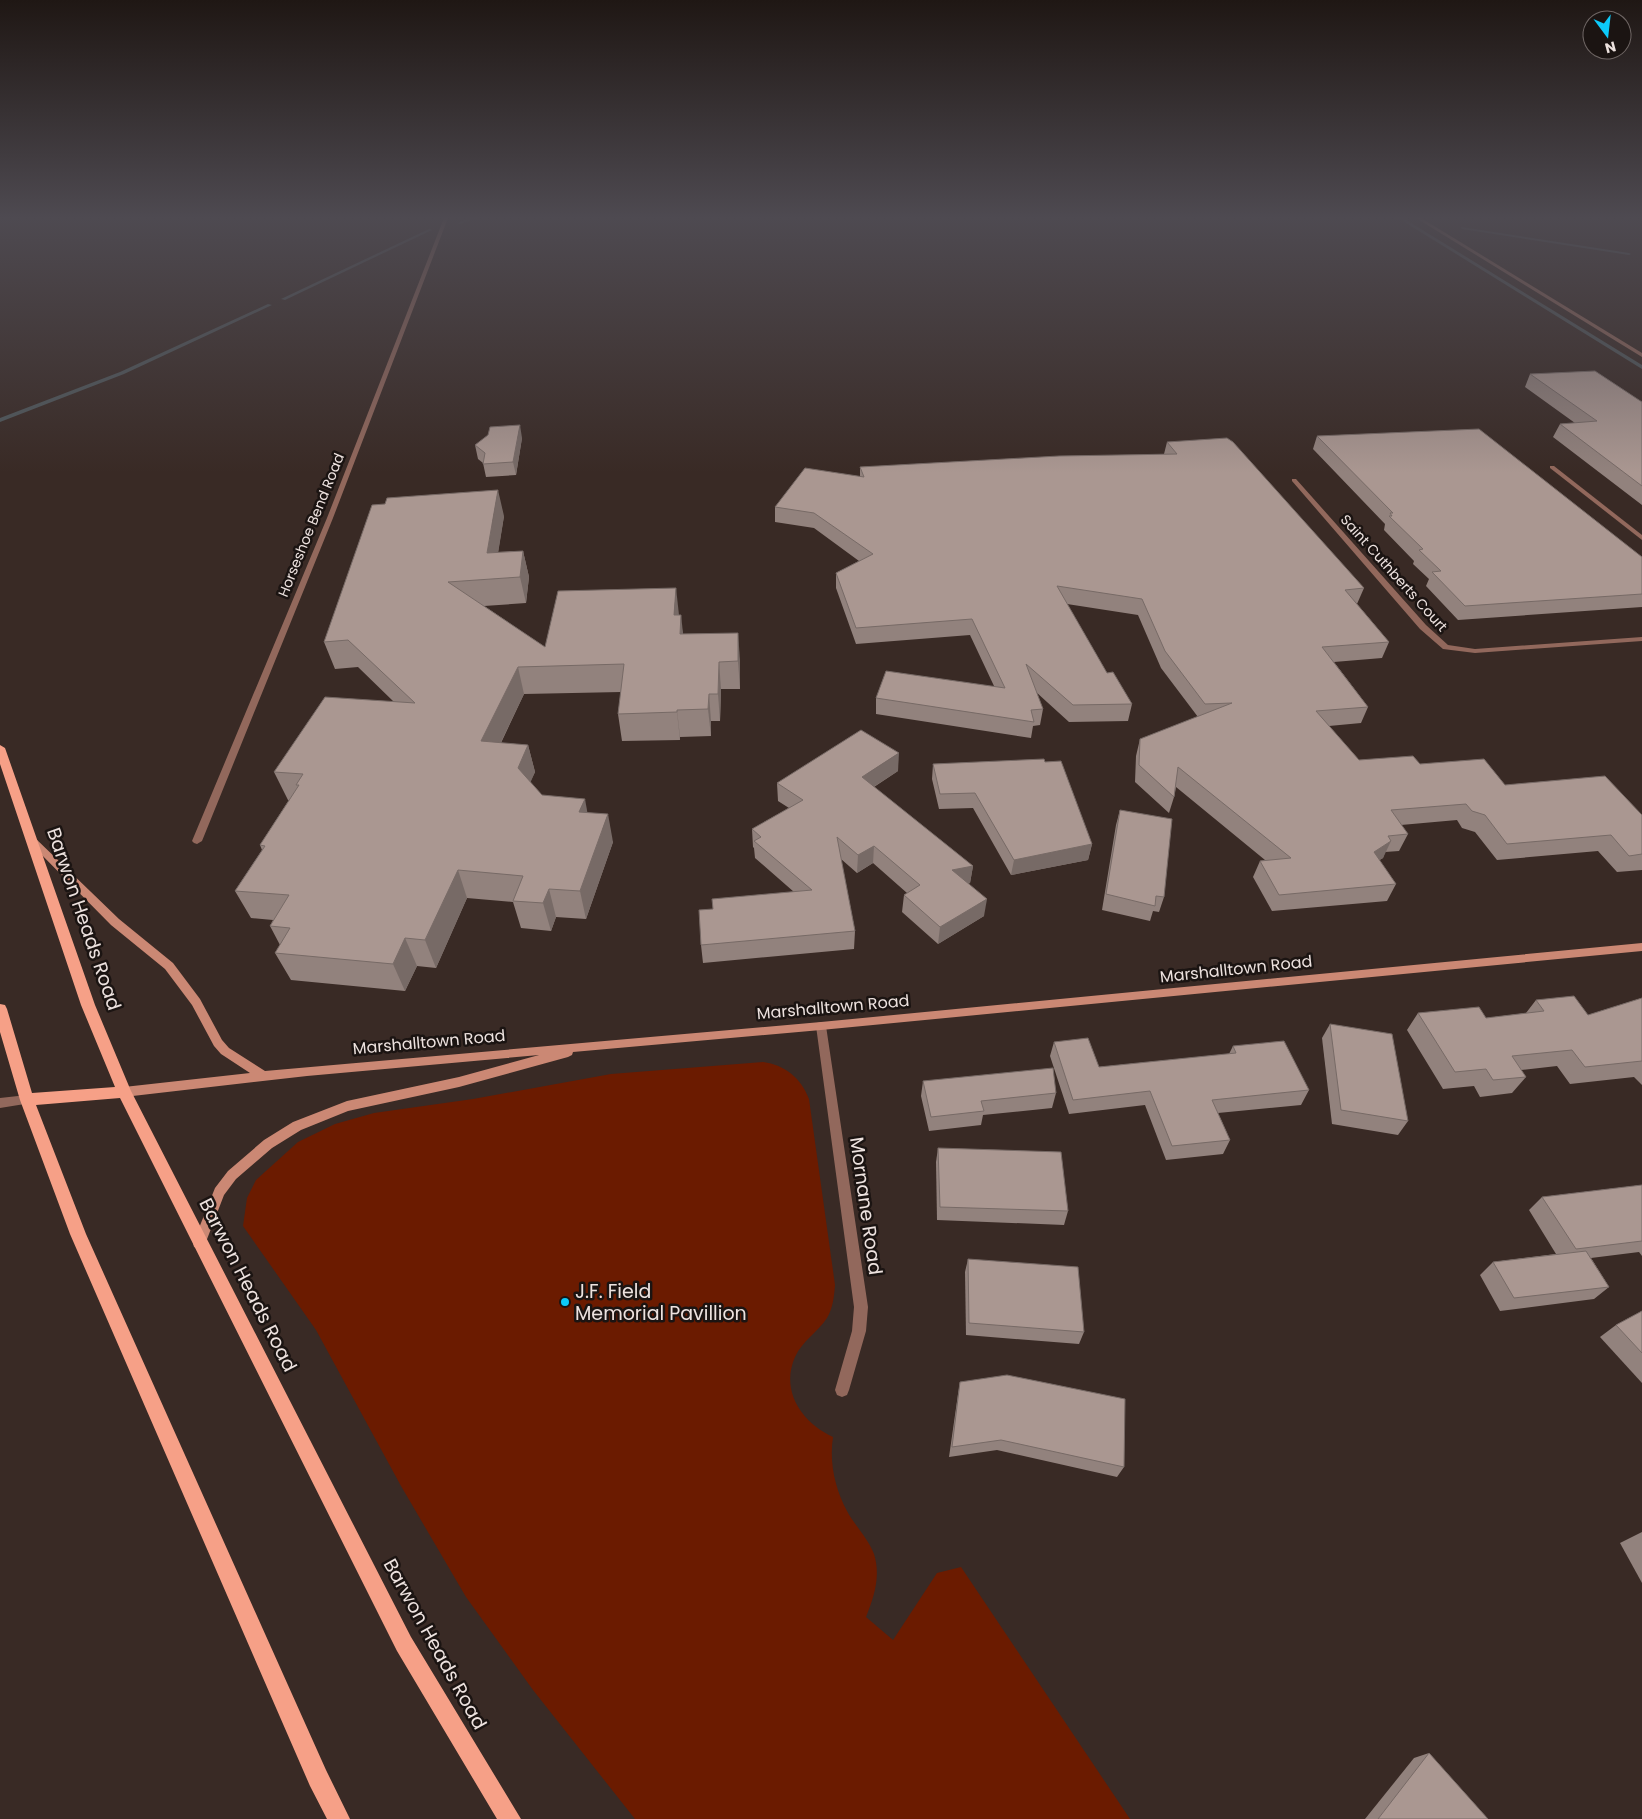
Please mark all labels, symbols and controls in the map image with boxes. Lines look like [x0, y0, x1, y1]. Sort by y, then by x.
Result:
north arrow [1582, 10, 1632, 60]
text: N [1603, 37, 1618, 59]
street label: Horseshoe Bend Road [273, 450, 349, 600]
street label: Saint Cuthberts Court [1336, 510, 1452, 636]
street label: Barwon Heads Road [40, 824, 128, 1014]
street label: Marshalltown Road [1159, 950, 1313, 988]
street label: Marshalltown Road [756, 989, 910, 1025]
street label: Marshalltown Road [352, 1024, 506, 1060]
street label: Mornane Road [843, 1135, 889, 1277]
street label: Barwon Heads Road [192, 1194, 304, 1376]
place label: J.F. Field Memorial Pavillion [575, 1278, 747, 1327]
marker: J.F. Field Memorial Pavillion [559, 1296, 571, 1308]
street label: Barwon Heads Road [377, 1554, 493, 1734]

